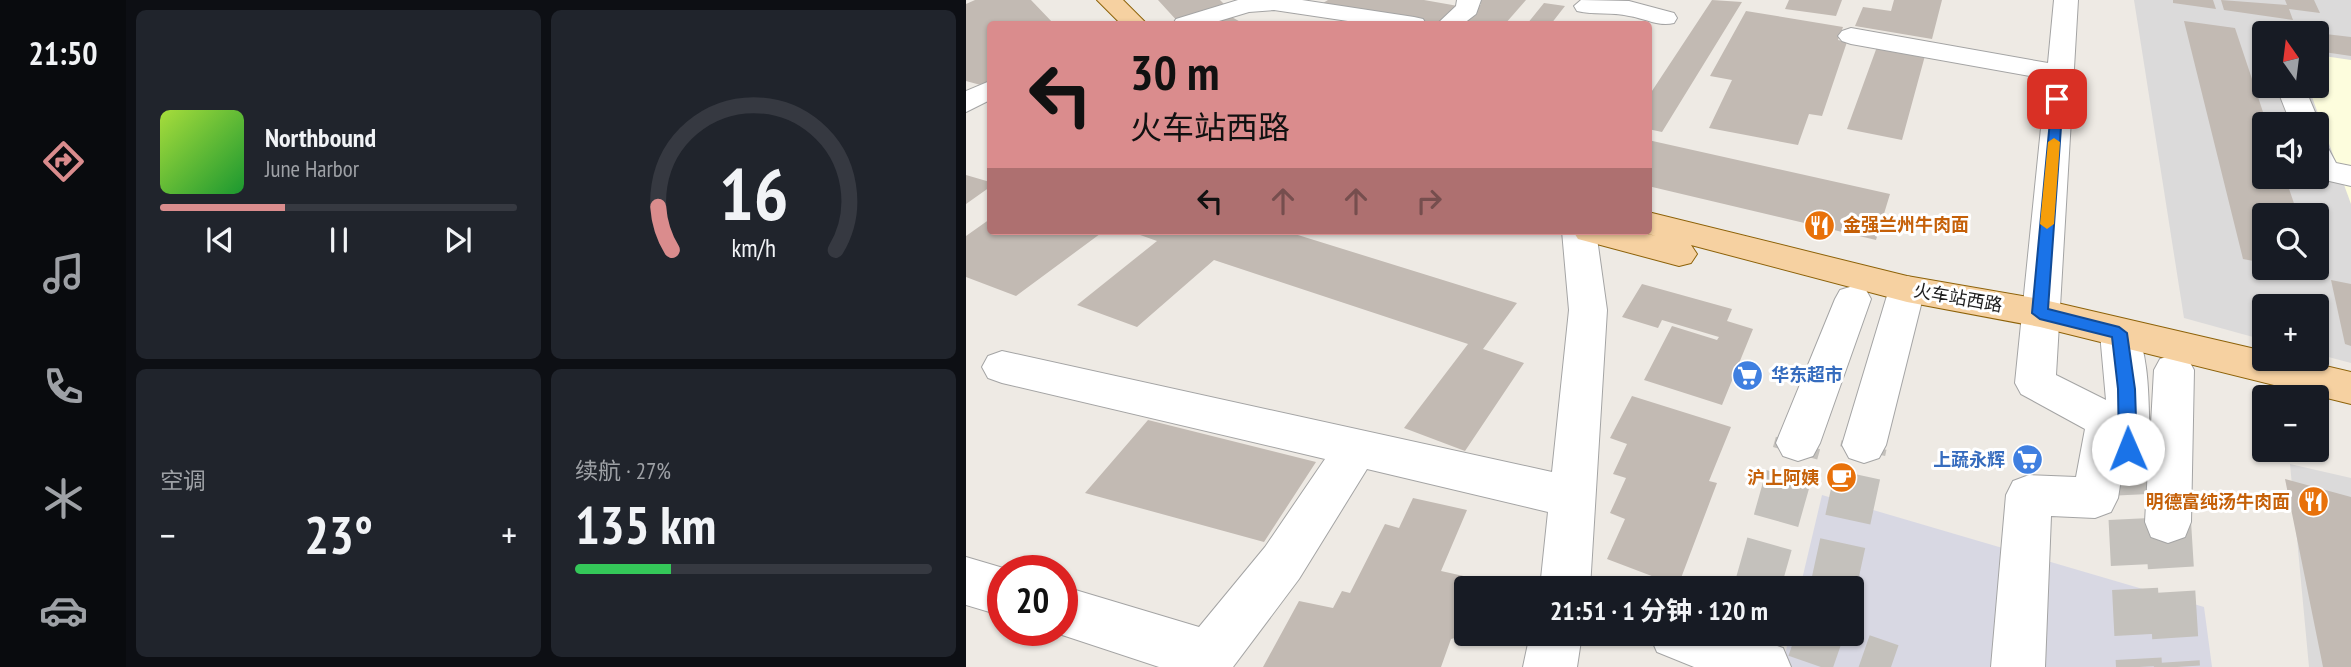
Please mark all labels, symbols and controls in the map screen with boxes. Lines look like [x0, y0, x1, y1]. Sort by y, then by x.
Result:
north arrow [2252, 21, 2329, 98]
map controls [2252, 21, 2329, 462]
text: 21:50 [28, 32, 98, 74]
text: 30 m [1130, 40, 1219, 104]
icon: left [1015, 49, 1106, 140]
pin [2027, 69, 2087, 129]
icon: arrive [2038, 80, 2076, 118]
text: 火车站西路 [1130, 106, 1290, 148]
button: sound [2252, 112, 2329, 189]
text: Northbound [265, 121, 376, 154]
icon: directions [39, 137, 88, 186]
text: 16 [719, 147, 788, 241]
text: June Harbor [265, 154, 359, 183]
icon: left [1191, 182, 1229, 220]
icon: ahead [1264, 182, 1302, 220]
icon: ahead [1337, 182, 1375, 220]
icon: right [1410, 182, 1448, 220]
button: search [2252, 203, 2329, 280]
restaurant icon: 金强兰州牛肉面 [1803, 208, 1837, 242]
place label: 金强兰州牛肉面 [1843, 213, 1969, 236]
icon: previous [201, 221, 239, 259]
icon: pause [320, 221, 358, 259]
icon: next [439, 221, 477, 259]
text: km/h [731, 232, 776, 264]
icon: music [39, 249, 88, 298]
street label: 火车站西路 [1912, 278, 2004, 317]
button: + [2252, 294, 2329, 371]
supermarket icon: 华东超市 [1731, 358, 1765, 392]
icon: phone [39, 362, 88, 411]
place label: 华东超市 [1771, 363, 1843, 386]
button: − [2252, 385, 2329, 462]
position arrow [2091, 412, 2165, 486]
supermarket icon: 上蔬永辉 [2011, 443, 2045, 477]
place label: 上蔬永辉 [1933, 448, 2005, 471]
text: 续航 · 27% [575, 456, 671, 485]
cafe icon: 沪上阿姨 [1825, 461, 1859, 495]
text: 空调 [160, 466, 206, 495]
place label: 沪上阿姨 [1747, 466, 1819, 489]
icon: climate [39, 474, 88, 523]
restaurant icon: 明德富纯汤牛肉面 [2296, 485, 2330, 519]
place label: 明德富纯汤牛肉面 [2146, 490, 2290, 513]
text: 135 km [575, 491, 716, 558]
text: 23° [304, 501, 373, 568]
text: − [160, 510, 176, 559]
text: + [501, 510, 517, 559]
speed limit sign: 20 [987, 555, 1078, 646]
icon: car [39, 586, 88, 635]
text: 21:51 · 1 分钟 · 120 m [1550, 594, 1768, 627]

